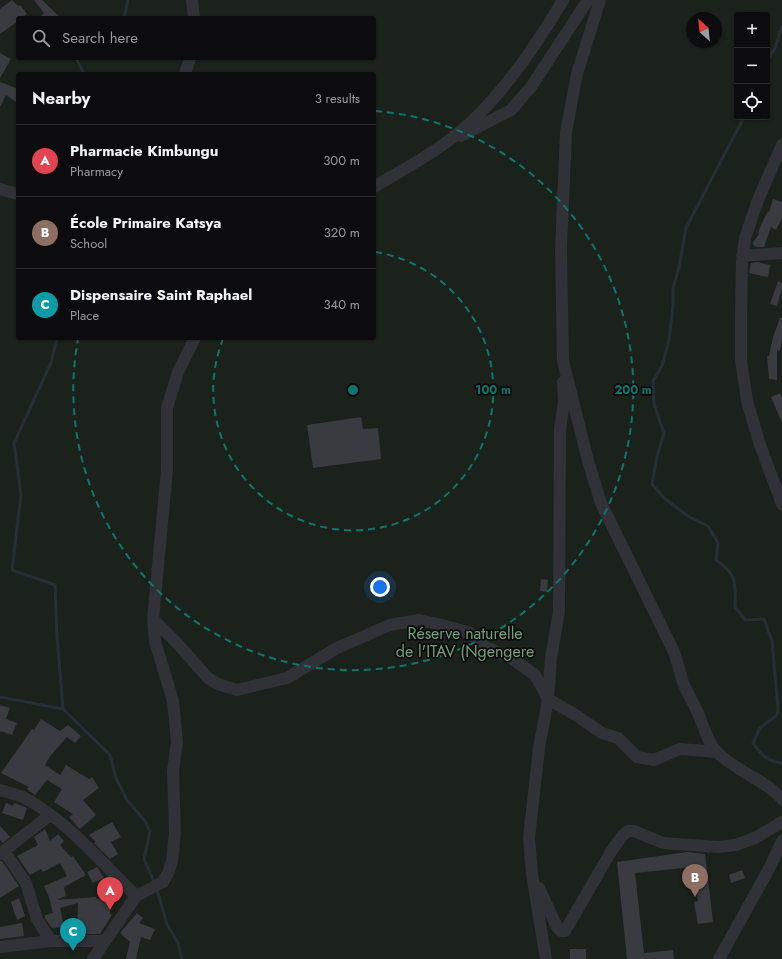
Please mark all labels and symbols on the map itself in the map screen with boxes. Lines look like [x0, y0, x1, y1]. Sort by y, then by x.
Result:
north arrow [686, 12, 722, 48]
text: 100 m [475, 381, 511, 399]
text: 200 m [614, 381, 652, 399]
centre of rings [346, 383, 360, 397]
your location [370, 577, 390, 597]
park label: Réserve naturelle de l'ITAV (Ngengere [396, 622, 534, 663]
pin: B [682, 864, 708, 897]
pin: A [97, 877, 123, 910]
pin: C [60, 918, 86, 951]

